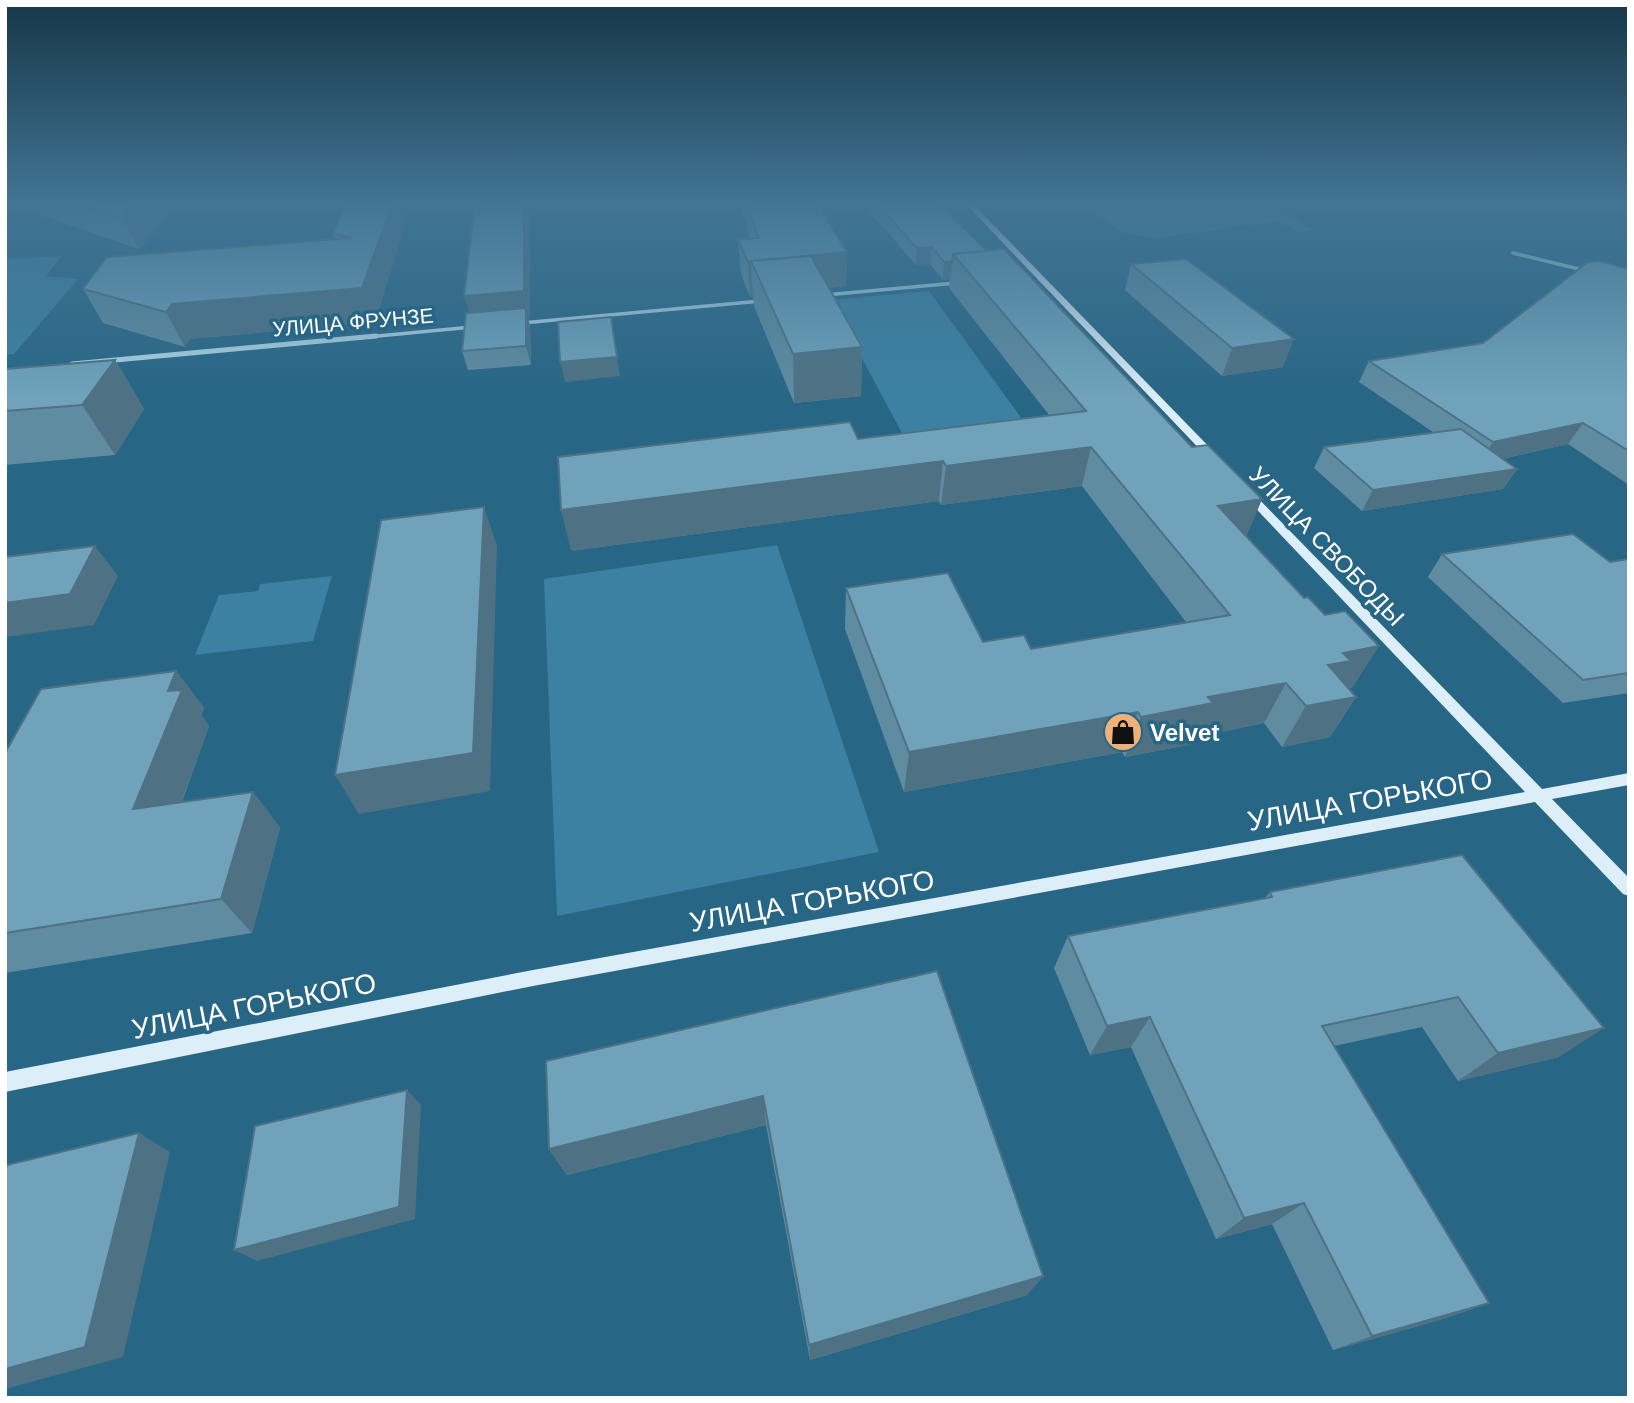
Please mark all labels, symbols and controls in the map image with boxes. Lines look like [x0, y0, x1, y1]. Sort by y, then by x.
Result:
street label: УЛИЦА ФРУНЗЕ [272, 304, 434, 340]
street label: УЛИЦА СВОБОДЫ [1244, 461, 1410, 631]
shop icon: Velvet [1102, 711, 1144, 753]
place label: Velvet [1150, 719, 1219, 746]
street label: УЛИЦА ГОРЬКОГО [1245, 763, 1495, 837]
street label: УЛИЦА ГОРЬКОГО [687, 864, 937, 938]
street label: УЛИЦА ГОРЬКОГО [129, 967, 379, 1045]

